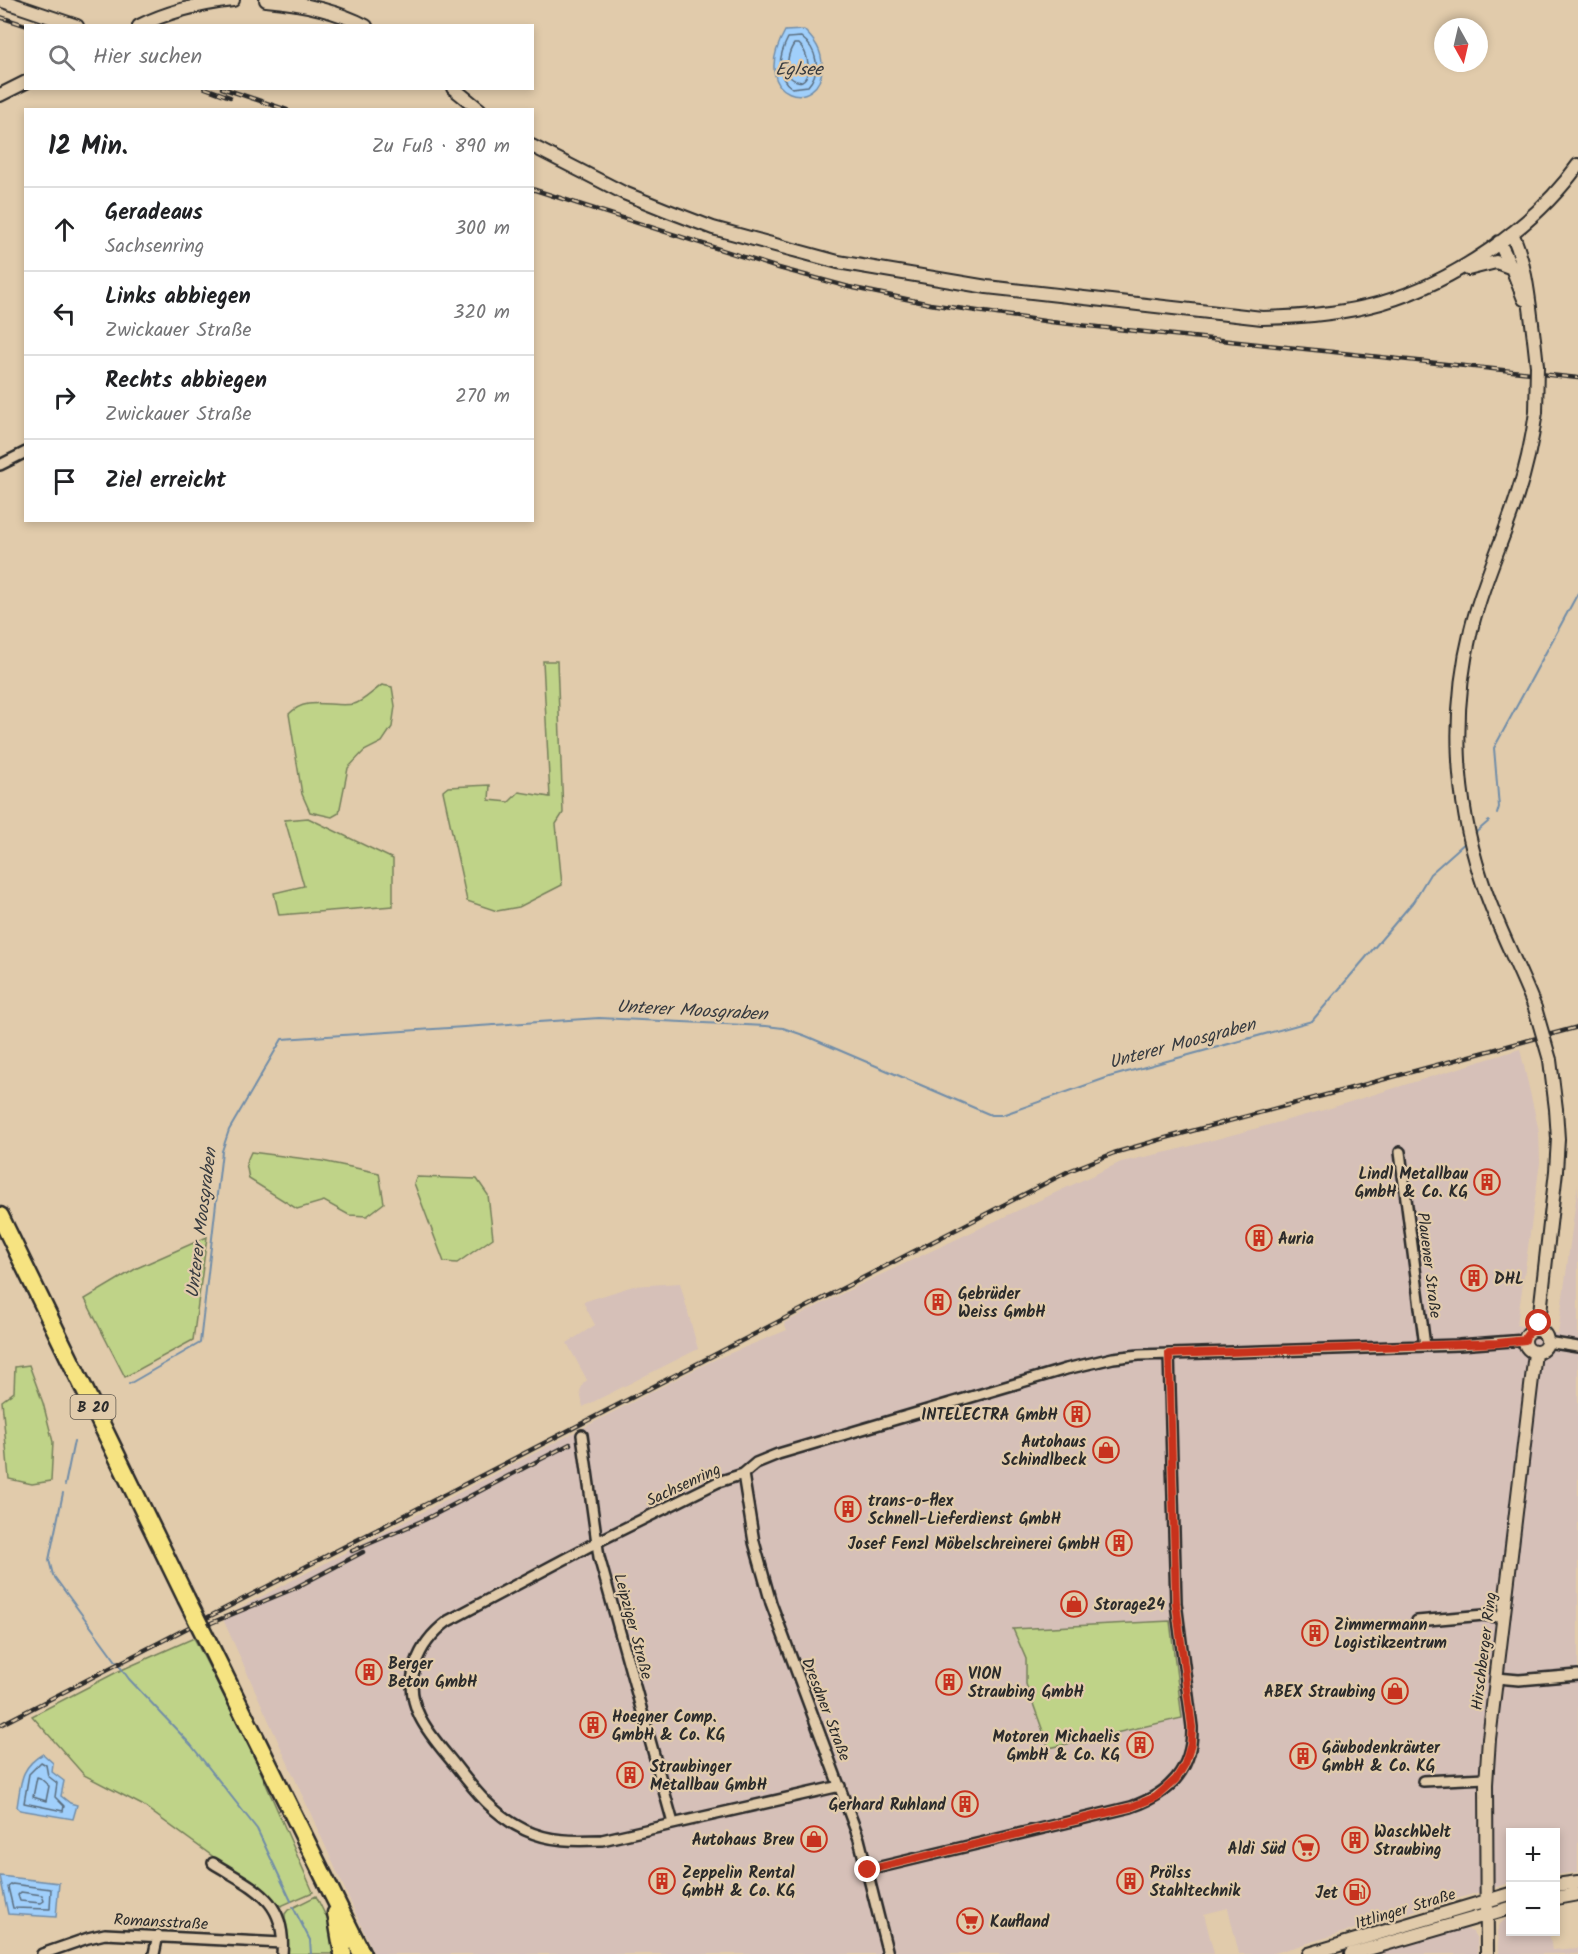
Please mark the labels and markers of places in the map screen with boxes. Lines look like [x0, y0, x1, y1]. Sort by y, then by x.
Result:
place label: Lindl Metallbau GmbH & Co. KG [1355, 1162, 1468, 1205]
building icon: Lindl Metallbau GmbH & Co. KG [1472, 1167, 1502, 1197]
building icon: Auria [1244, 1223, 1274, 1253]
place label: Auria [1278, 1227, 1314, 1252]
building icon: DHL [1459, 1263, 1489, 1293]
place label: DHL [1494, 1267, 1524, 1292]
place label: Gebrüder Weiss GmbH [958, 1282, 1046, 1325]
building icon: Gebrüder Weiss GmbH [923, 1287, 953, 1317]
building icon: INTELECTRA GmbH [1062, 1399, 1092, 1429]
place label: INTELECTRA GmbH [921, 1403, 1058, 1428]
place label: Autohaus Schindlbeck [1002, 1430, 1087, 1473]
shop icon: Autohaus Schindlbeck [1091, 1435, 1121, 1465]
place label: trans-o-flex Schnell-Lieferdienst GmbH [868, 1489, 1061, 1532]
building icon: trans-o-flex Schnell-Lieferdienst GmbH [833, 1494, 863, 1524]
building icon: Josef Fenzl Möbelschreinerei GmbH [1104, 1528, 1134, 1558]
place label: Josef Fenzl Möbelschreinerei GmbH [848, 1532, 1100, 1557]
shop icon: Storage24 [1059, 1589, 1089, 1619]
place label: Storage24 [1094, 1593, 1165, 1618]
place label: Zimmermann Logistikzentrum [1334, 1613, 1447, 1656]
building icon: Zimmermann Logistikzentrum [1300, 1618, 1330, 1648]
place label: Berger Beton GmbH [388, 1652, 477, 1695]
building icon: Berger Beton GmbH [354, 1657, 384, 1687]
place label: VION Straubing GmbH [968, 1662, 1084, 1705]
building icon: VION Straubing GmbH [934, 1667, 964, 1697]
shop icon: ABEX Straubing [1380, 1676, 1410, 1706]
place label: ABEX Straubing [1264, 1680, 1376, 1705]
place label: Hoegner Comp. GmbH & Co. KG [612, 1705, 725, 1748]
building icon: Hoegner Comp. GmbH & Co. KG [578, 1710, 608, 1740]
place label: Motoren Michaelis GmbH & Co. KG [993, 1725, 1121, 1768]
building icon: Motoren Michaelis GmbH & Co. KG [1125, 1730, 1155, 1760]
place label: Gäubodenkräuter GmbH & Co. KG [1322, 1736, 1441, 1779]
building icon: Gäubodenkräuter GmbH & Co. KG [1288, 1741, 1318, 1771]
place label: Straubinger Metallbau GmbH [650, 1755, 767, 1798]
building icon: Straubinger Metallbau GmbH [615, 1760, 645, 1790]
building icon: Gerhard Ruhland [950, 1789, 980, 1819]
place label: Gerhard Ruhland [829, 1793, 946, 1818]
place label: WaschWelt Straubing [1374, 1820, 1452, 1863]
shop icon: Autohaus Breu [799, 1824, 829, 1854]
building icon: WaschWelt Straubing [1340, 1825, 1370, 1855]
place label: Autohaus Breu [692, 1828, 794, 1853]
supermarket icon: Aldi Süd [1291, 1833, 1321, 1863]
place label: Aldi Süd [1228, 1837, 1286, 1862]
place label: Zeppelin Rental GmbH & Co. KG [682, 1861, 795, 1904]
place label: Prölss Stahltechnik [1150, 1861, 1241, 1904]
building icon: Zeppelin Rental GmbH & Co. KG [647, 1866, 677, 1896]
building icon: Prölss Stahltechnik [1115, 1866, 1145, 1896]
fuel station icon: Jet [1342, 1877, 1372, 1907]
place label: Jet [1315, 1881, 1339, 1906]
supermarket icon: Kaufland [955, 1906, 985, 1936]
place label: Kaufland [990, 1910, 1050, 1935]

